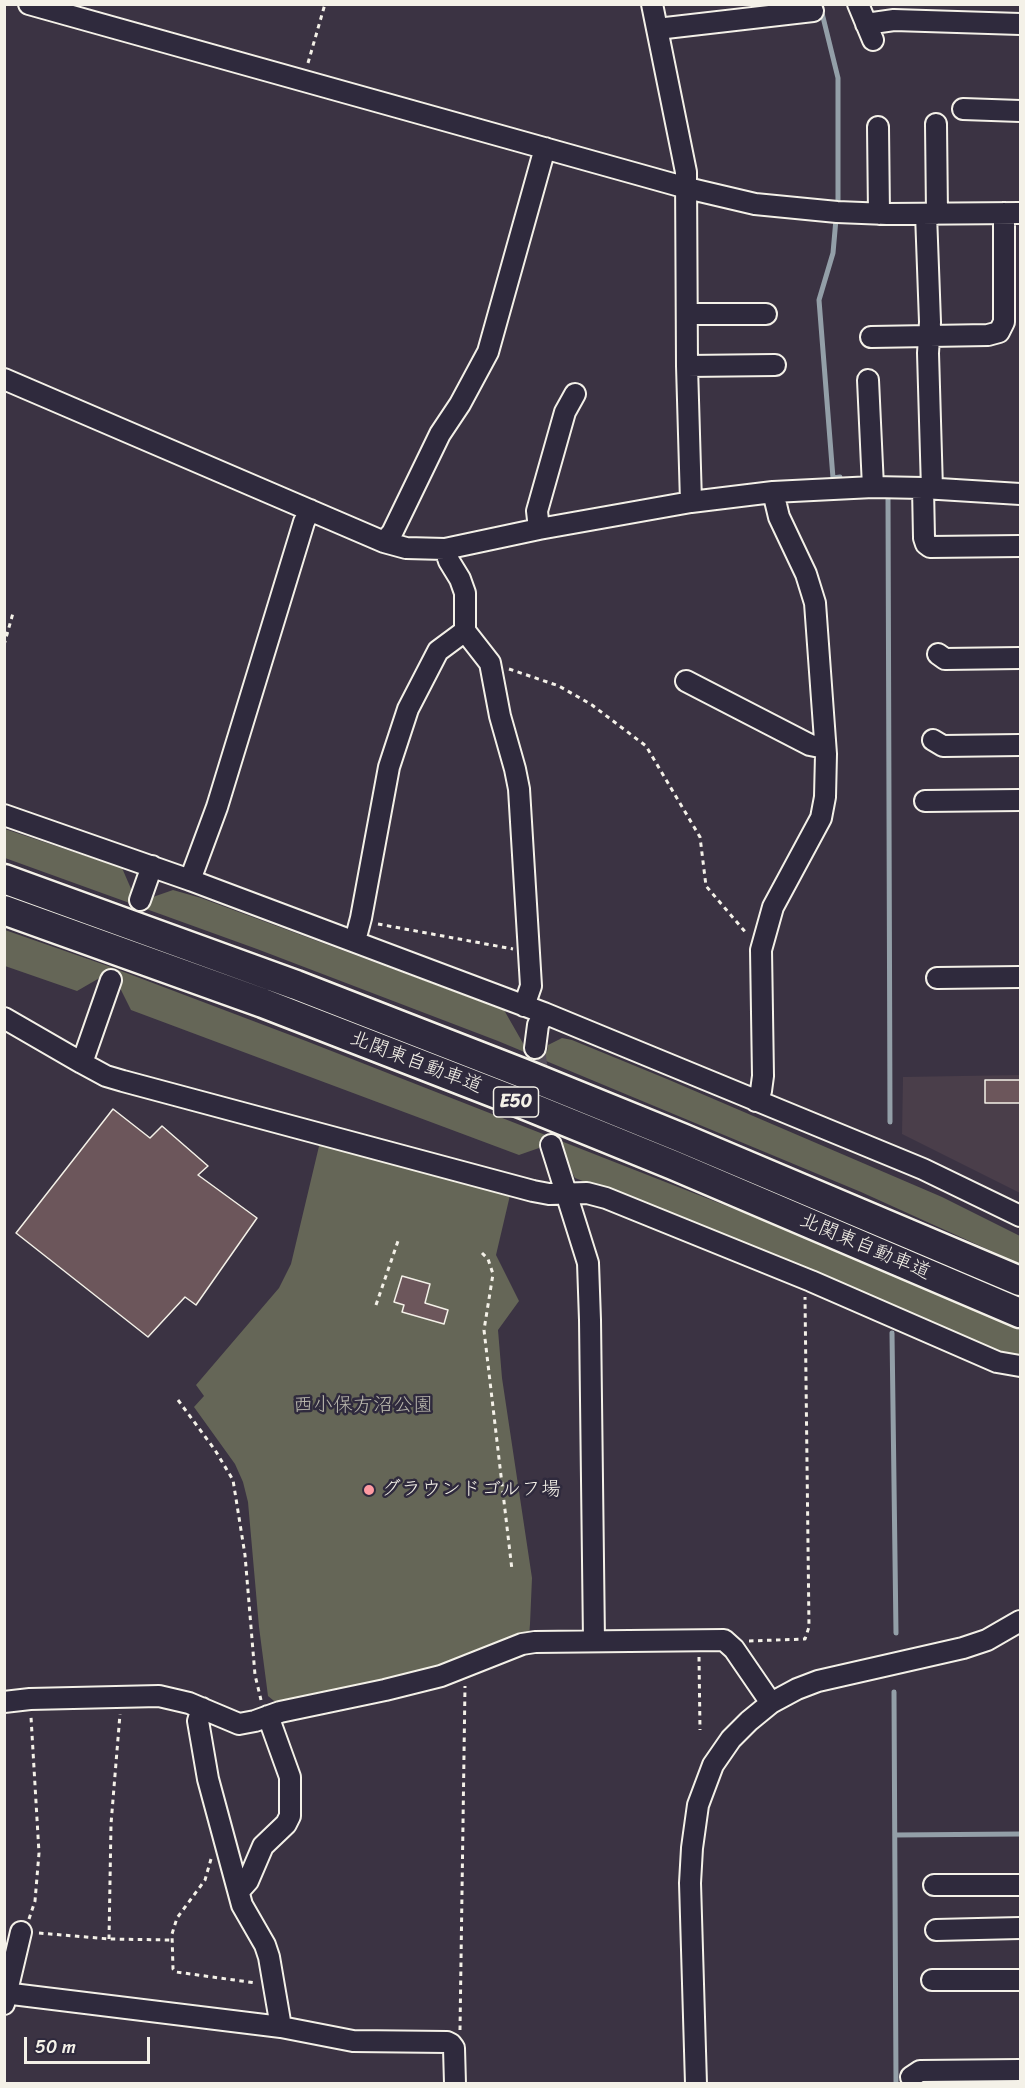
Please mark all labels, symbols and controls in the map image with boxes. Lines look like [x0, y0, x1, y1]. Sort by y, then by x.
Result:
street label: 北関東自動車道 [346, 1027, 486, 1099]
road number: E50 [494, 1087, 538, 1117]
street label: 北関東自動車道 [796, 1209, 934, 1285]
park label: 西小保方沼公園 [293, 1394, 433, 1418]
place label: グラウンドゴルフ場 [381, 1478, 561, 1502]
marker: グラウンドゴルフ場 [362, 1483, 376, 1497]
scale bar [27, 2025, 153, 2063]
text: 50 m [35, 2031, 76, 2063]

